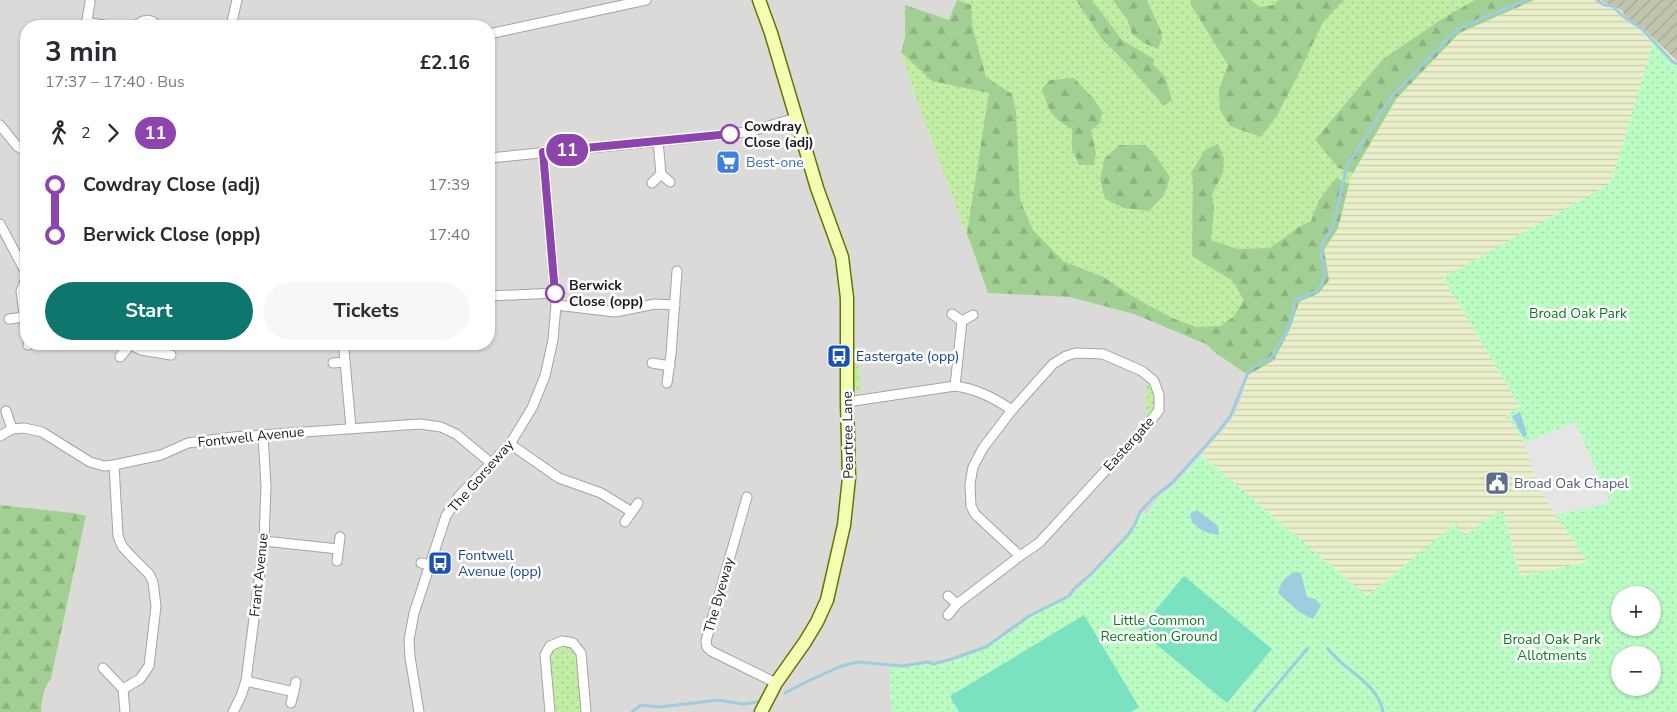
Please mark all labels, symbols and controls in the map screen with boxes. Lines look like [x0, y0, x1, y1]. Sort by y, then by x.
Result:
text: 3 min [45, 33, 117, 71]
text: £2.16 [420, 50, 470, 76]
text: 17:37 – 17:40 · Bus [45, 71, 185, 93]
place label: Cowdray Close (adj) [744, 117, 814, 152]
icon: walk [45, 119, 73, 147]
icon: forward [99, 119, 127, 147]
text: 11 [145, 121, 166, 145]
text: 2 [81, 122, 91, 144]
marker: Cowdray Close (adj) [720, 124, 740, 144]
line badge: 11 [544, 134, 590, 166]
text: 11 [556, 138, 578, 162]
supermarket icon: Best-one [715, 149, 741, 175]
place label: Best-one [746, 153, 804, 172]
text: Cowdray Close (adj) [83, 172, 261, 198]
text: 17:39 [428, 174, 470, 196]
text: Berwick Close (opp) [83, 222, 261, 248]
text: 17:40 [428, 224, 470, 246]
place label: Berwick Close (opp) [569, 276, 644, 311]
button: Start [45, 282, 253, 340]
button: Tickets [263, 282, 470, 340]
marker: Berwick Close (opp) [545, 283, 565, 303]
park label: Broad Oak Park [1529, 304, 1628, 323]
bus stop icon: Eastergate (opp) [826, 343, 852, 369]
place label: Eastergate (opp) [856, 347, 960, 366]
street label: Peartree Lane [838, 391, 858, 479]
street label: Eastergate [1099, 413, 1159, 475]
street label: Fontwell Avenue [197, 422, 305, 452]
street label: The Gorseway [444, 435, 518, 516]
public building icon: Broad Oak Chapel [1484, 470, 1510, 496]
place label: Broad Oak Chapel [1514, 474, 1630, 493]
street label: Frant Avenue [245, 532, 273, 618]
place label: Fontwell Avenue (opp) [458, 546, 542, 581]
bus stop icon: Fontwell Avenue (opp) [427, 550, 453, 576]
street label: The Byeway [699, 554, 739, 635]
map controls [1611, 586, 1661, 696]
button: + [1611, 586, 1661, 636]
park label: Little Common Recreation Ground [1100, 611, 1218, 646]
park label: Broad Oak Park Allotments [1503, 630, 1602, 665]
button: − [1611, 646, 1661, 696]

